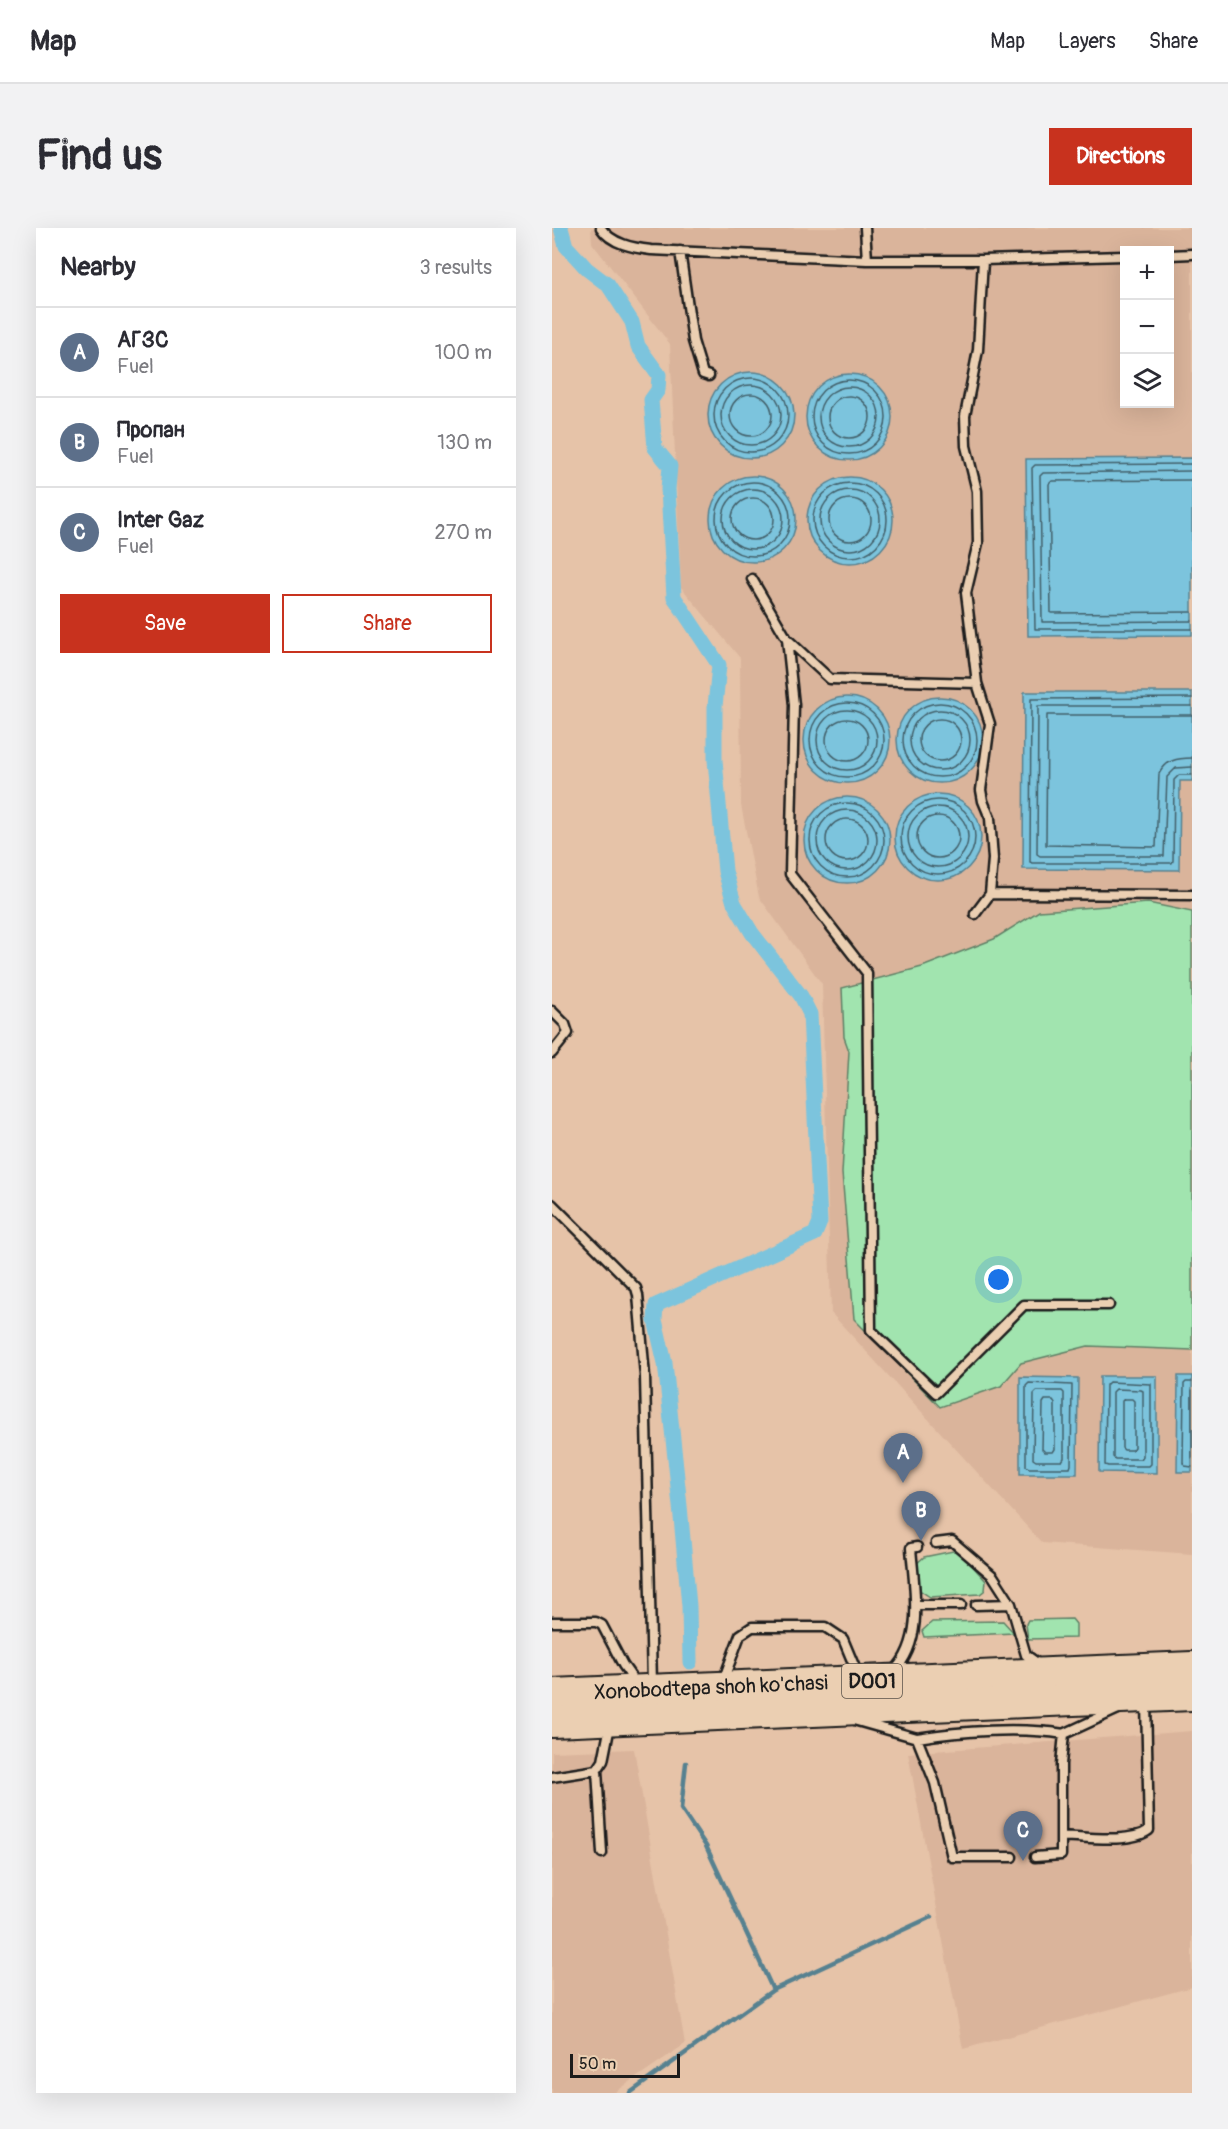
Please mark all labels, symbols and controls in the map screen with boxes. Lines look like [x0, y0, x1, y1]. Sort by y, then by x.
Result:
text: Map [30, 24, 76, 59]
text: Map [990, 28, 1025, 55]
text: Layers [1058, 28, 1116, 55]
text: Share [1149, 28, 1198, 55]
button: Directions [1049, 128, 1192, 185]
text: Find us [36, 130, 162, 182]
map controls [1120, 246, 1174, 408]
button: + [1120, 246, 1174, 300]
text: Nearby [60, 251, 136, 283]
text: 3 results [420, 255, 492, 280]
button: − [1120, 300, 1174, 354]
text: АГЗС [117, 326, 169, 354]
text: A [73, 340, 86, 365]
text: 100 m [435, 340, 492, 365]
text: Fuel [117, 354, 154, 379]
button: layers [1120, 354, 1174, 408]
text: Пропан [117, 416, 185, 444]
text: B [74, 430, 85, 455]
text: 130 m [437, 430, 492, 455]
text: Fuel [117, 444, 154, 469]
text: Inter Gaz [117, 506, 204, 534]
text: C [73, 520, 86, 545]
text: 270 m [434, 520, 492, 545]
text: Fuel [117, 534, 154, 559]
button: Save [60, 594, 270, 653]
button: Share [282, 594, 492, 653]
your location [984, 1265, 1013, 1294]
pin: A [884, 1434, 922, 1483]
pin: B [902, 1492, 940, 1541]
road number: D001 [842, 1664, 902, 1698]
street label: Xonobodtepa shoh ko'chasi [593, 1669, 829, 1706]
pin: C [1004, 1812, 1042, 1861]
scale bar [570, 2051, 680, 2078]
text: 50 m [579, 2054, 616, 2074]

